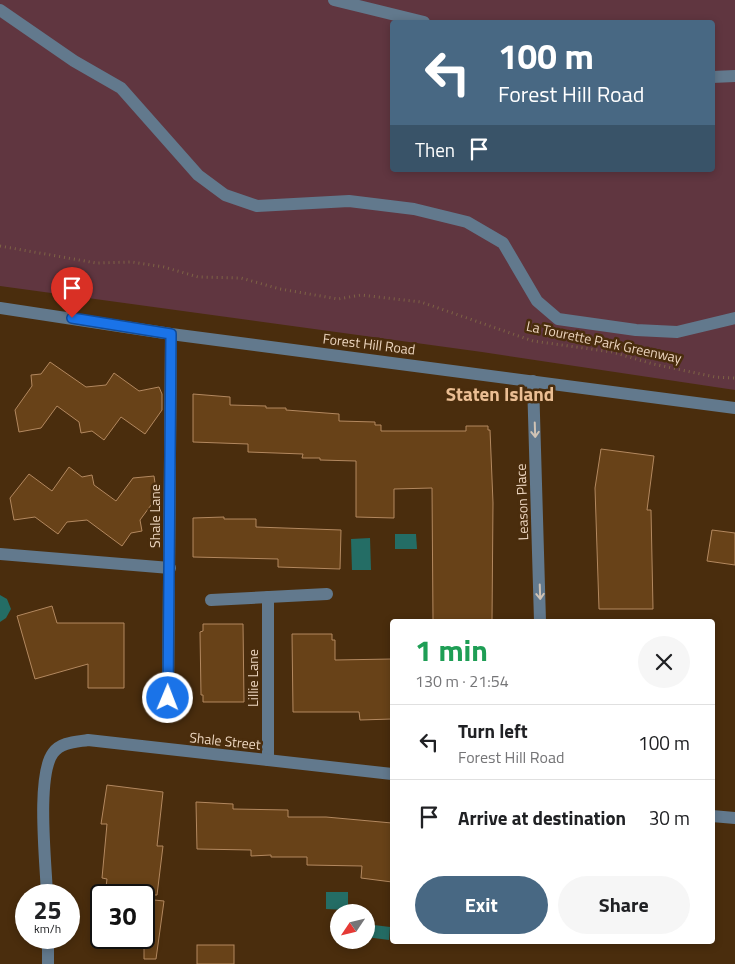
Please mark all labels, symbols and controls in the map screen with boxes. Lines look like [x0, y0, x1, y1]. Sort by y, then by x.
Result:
text: 100 m [498, 29, 594, 83]
icon: left [415, 40, 480, 105]
text: Forest Hill Road [498, 77, 644, 111]
text: Then [415, 135, 455, 164]
icon: arrive [465, 135, 493, 163]
pin [51, 267, 93, 318]
icon: arrive [58, 274, 86, 302]
street label: La Tourette Park Greenway [524, 315, 684, 368]
street label: Forest Hill Road [322, 327, 417, 360]
district label: Staten Island [446, 379, 554, 408]
one-way arrow [530, 421, 540, 437]
street label: Leason Place [510, 463, 533, 541]
street label: Shale Lane [144, 484, 165, 548]
one-way arrow [535, 584, 544, 600]
text: 1 min [415, 627, 488, 673]
button: close [638, 636, 690, 688]
street label: Lillie Lane [242, 649, 263, 707]
text: 130 m · 21:54 [415, 669, 509, 693]
position arrow [141, 671, 193, 723]
text: Turn left [458, 716, 528, 745]
street label: Shale Street [188, 726, 262, 755]
icon: left [415, 728, 443, 756]
text: 100 m [638, 728, 690, 757]
text: Forest Hill Road [458, 745, 564, 769]
icon: arrive [415, 803, 443, 831]
text: Arrive at destination [458, 803, 626, 832]
text: 30 m [649, 803, 690, 832]
button: Exit [415, 876, 548, 934]
button: Share [558, 876, 690, 934]
speed limit sign: 30 [90, 884, 155, 949]
text: 25 [33, 891, 62, 929]
north arrow [330, 904, 375, 949]
map controls [330, 904, 375, 949]
text: km/h [34, 919, 61, 938]

